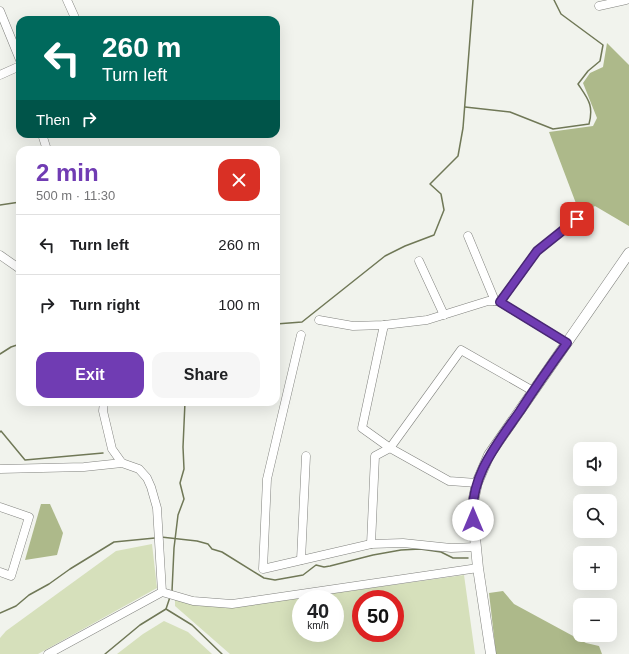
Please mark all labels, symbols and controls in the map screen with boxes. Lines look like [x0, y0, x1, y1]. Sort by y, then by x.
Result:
icon: left [36, 32, 88, 84]
text: 260 m [102, 32, 181, 63]
text: Turn left [102, 65, 167, 85]
icon: right [78, 108, 100, 130]
text: Then [36, 111, 70, 128]
text: 2 min [36, 159, 99, 186]
button: close [218, 159, 260, 201]
text: 500 m · 11:30 [36, 188, 115, 203]
pin [560, 202, 594, 236]
icon: arrive [566, 208, 588, 230]
icon: left [36, 234, 58, 256]
text: Turn left [70, 236, 129, 253]
text: 260 m [218, 236, 260, 253]
icon: right [36, 294, 58, 316]
text: Turn right [70, 296, 140, 313]
text: 100 m [218, 296, 260, 313]
button: Exit [36, 352, 144, 398]
button: Share [152, 352, 260, 398]
map controls [573, 442, 617, 642]
button: sound [573, 442, 617, 486]
button: search [573, 494, 617, 538]
position arrow [452, 499, 494, 541]
button: + [573, 546, 617, 590]
speed limit sign: 50 [352, 590, 404, 642]
button: − [573, 598, 617, 642]
text: 40 [307, 600, 329, 622]
text: km/h [307, 620, 329, 631]

